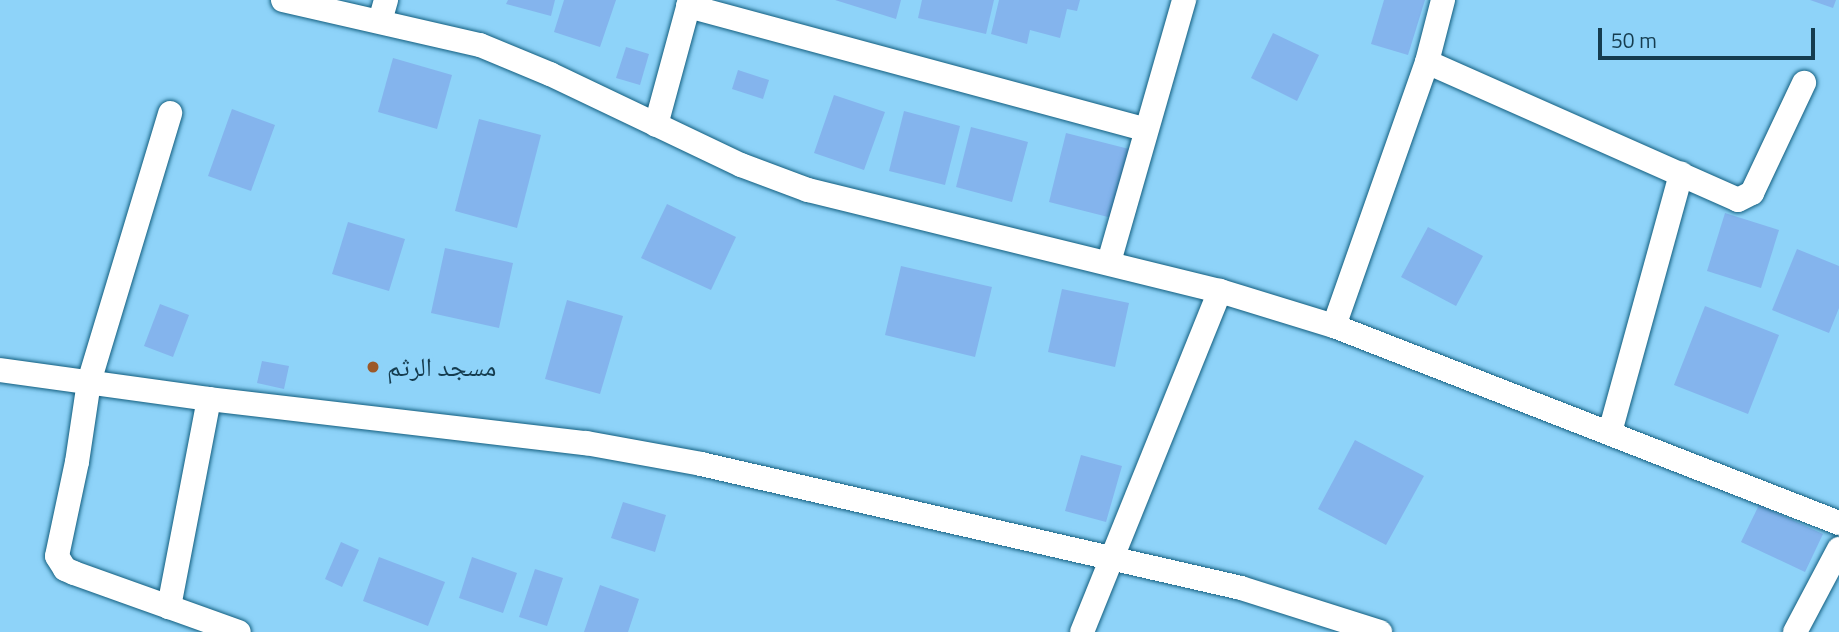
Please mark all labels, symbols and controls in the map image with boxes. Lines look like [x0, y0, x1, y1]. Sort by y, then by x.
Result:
scale bar [1601, 14, 1818, 58]
text: 50 m [1611, 24, 1657, 56]
place label: مسجد الرثم [387, 351, 496, 383]
marker: مسجد الرثم [365, 359, 381, 375]

